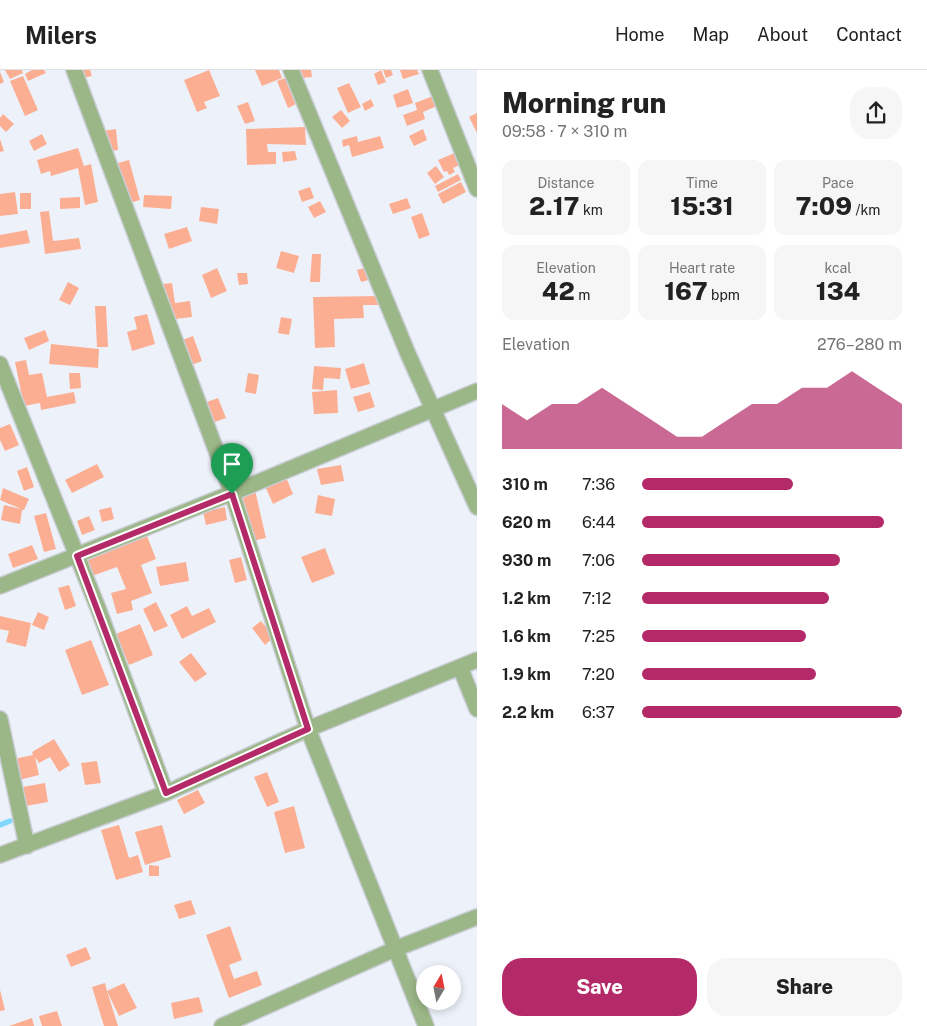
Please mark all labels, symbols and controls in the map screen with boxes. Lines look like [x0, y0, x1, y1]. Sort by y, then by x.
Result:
text: Milers [25, 21, 97, 49]
text: Home [615, 24, 665, 45]
text: Map [693, 24, 729, 45]
text: About [757, 24, 808, 45]
text: Contact [836, 24, 902, 45]
text: Morning run [502, 86, 666, 119]
button: share [850, 87, 902, 139]
text: 09:58 · 7 × 310 m [502, 122, 627, 141]
text: Distance [538, 175, 594, 191]
text: Time [686, 175, 718, 191]
text: Pace [822, 175, 854, 191]
text: 2.17 [529, 191, 580, 221]
text: 15:31 [670, 191, 734, 221]
text: 7:09 [796, 191, 852, 221]
text: km [580, 202, 603, 218]
text: /km [852, 202, 880, 218]
text: Elevation [536, 260, 596, 276]
text: Heart rate [669, 260, 735, 276]
text: kcal [824, 260, 852, 276]
text: 42 [542, 276, 575, 306]
text: 167 [664, 276, 708, 306]
text: 134 [816, 276, 860, 306]
text: m [575, 287, 590, 303]
text: bpm [708, 287, 740, 303]
text: Elevation [502, 335, 570, 354]
text: 276–280 m [817, 335, 902, 354]
pin [211, 443, 253, 494]
icon: arrive [218, 450, 246, 478]
text: 310 m [502, 475, 548, 494]
text: 7:36 [582, 475, 615, 494]
text: 620 m [502, 513, 551, 532]
text: 6:44 [582, 513, 616, 532]
text: 930 m [502, 551, 551, 570]
text: 7:06 [582, 551, 615, 570]
text: 1.2 km [502, 589, 551, 608]
text: 7:12 [582, 589, 611, 608]
text: 1.6 km [502, 627, 551, 646]
text: 7:25 [582, 627, 615, 646]
text: 1.9 km [502, 665, 551, 684]
text: 7:20 [582, 665, 615, 684]
text: 2.2 km [502, 703, 554, 722]
text: 6:37 [582, 703, 615, 722]
button: Save [502, 958, 697, 1016]
button: Share [707, 958, 902, 1016]
north arrow [416, 965, 461, 1010]
map controls [416, 965, 461, 1010]

